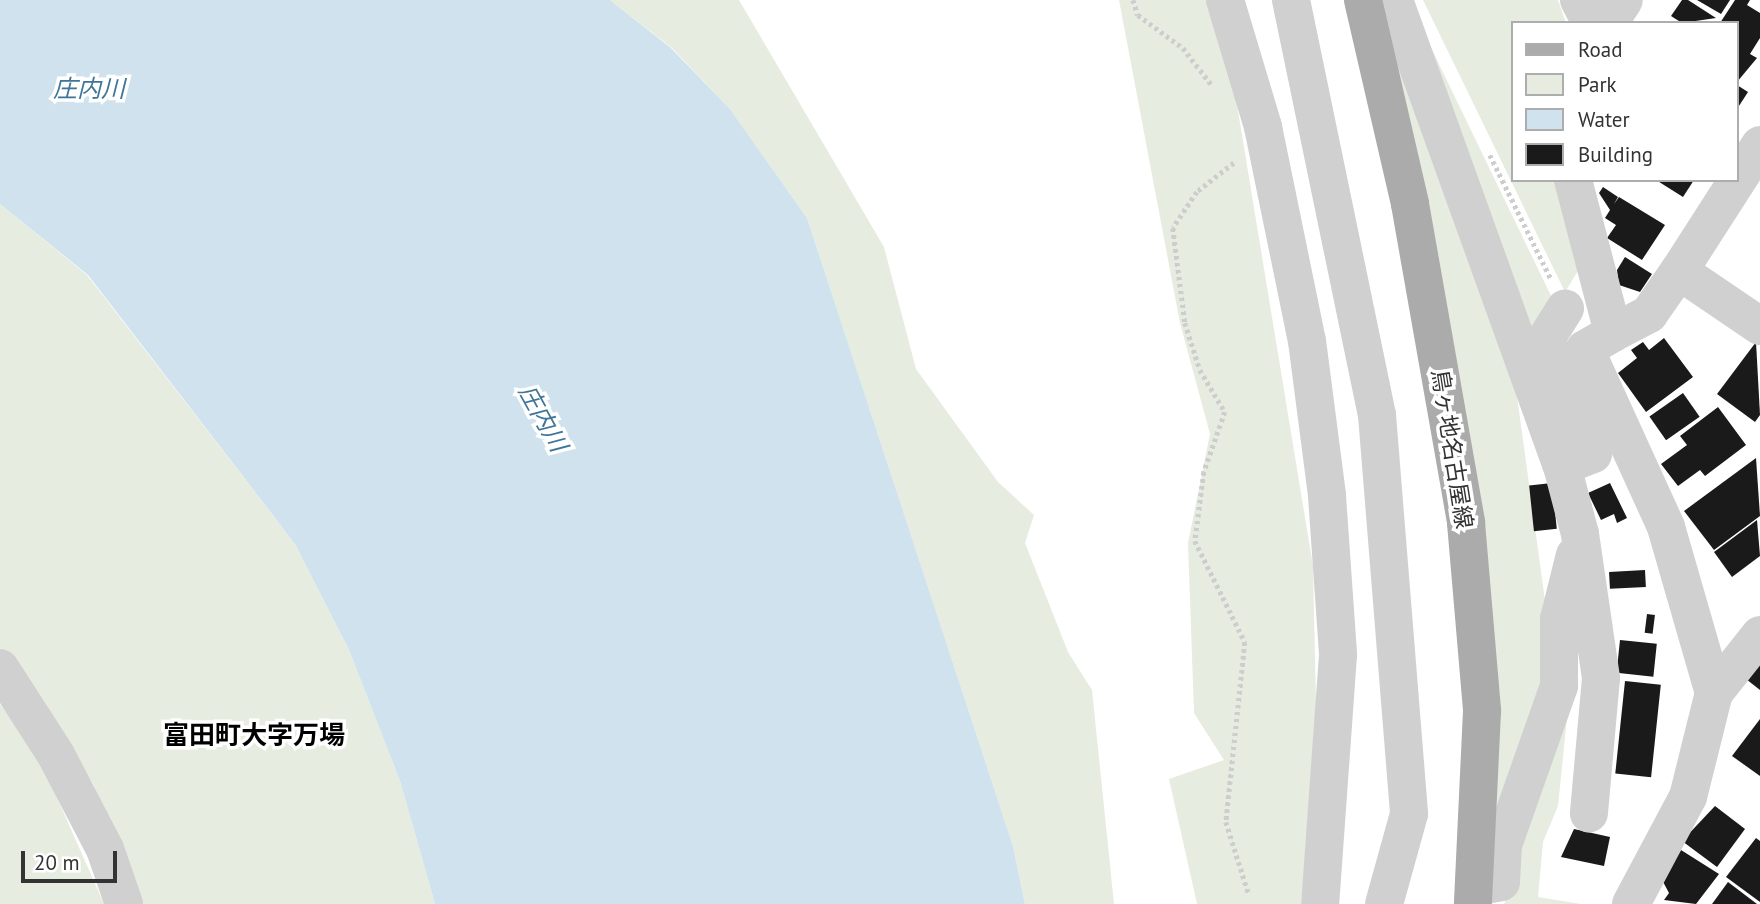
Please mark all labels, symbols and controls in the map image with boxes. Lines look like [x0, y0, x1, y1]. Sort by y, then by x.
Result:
legend [1512, 21, 1739, 182]
text: Road [1578, 36, 1622, 63]
text: Park [1578, 71, 1617, 98]
water label: 庄内川 [53, 75, 125, 103]
text: Water [1578, 106, 1630, 133]
text: Building [1578, 141, 1653, 168]
street label: 鳥ヶ地名古屋線 [1426, 367, 1478, 531]
water label: 庄内川 [513, 380, 573, 456]
district label: 富田町大字万場 [163, 719, 345, 751]
scale bar [24, 838, 121, 882]
text: 20 m [34, 849, 80, 876]

